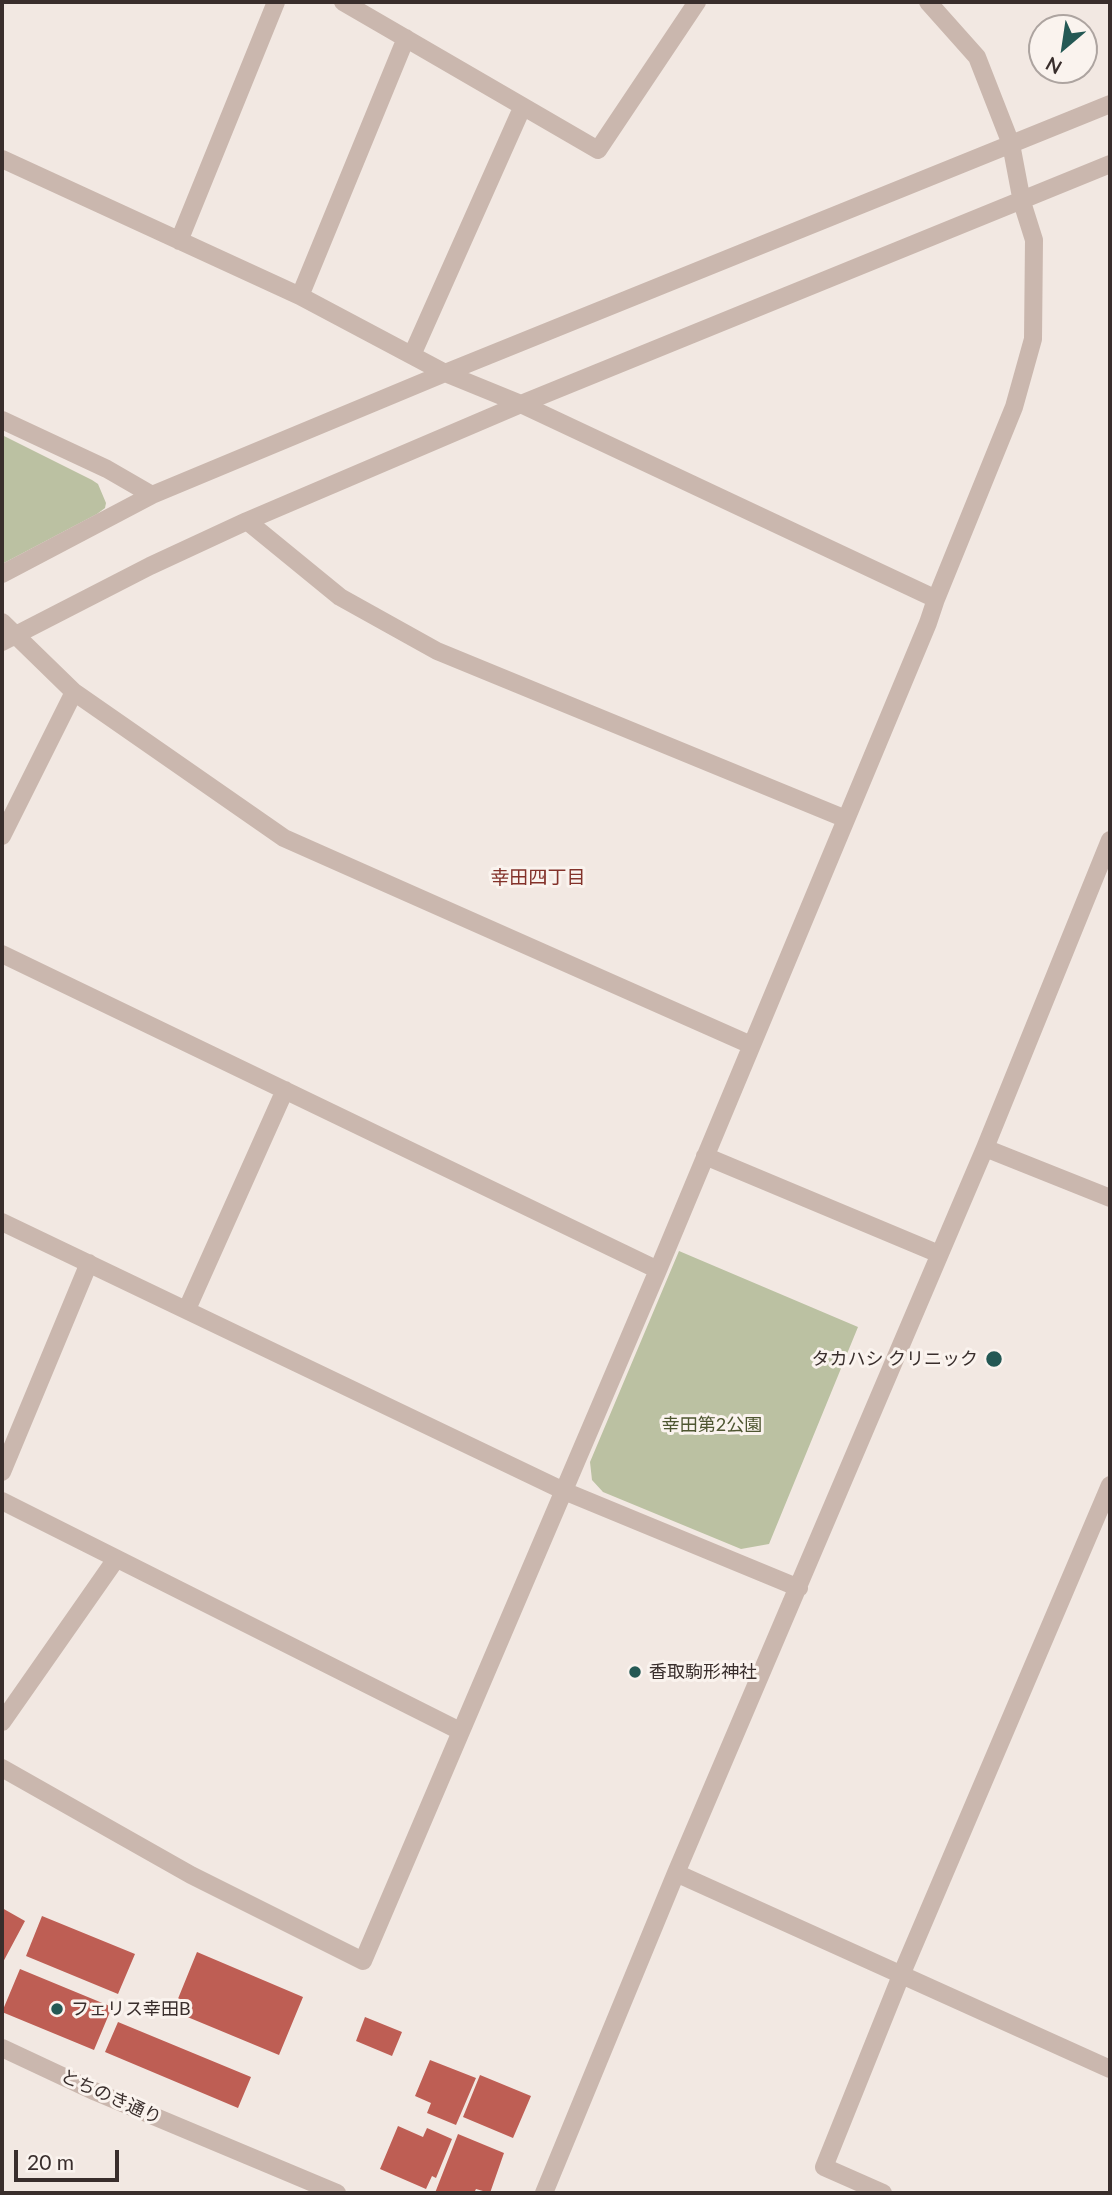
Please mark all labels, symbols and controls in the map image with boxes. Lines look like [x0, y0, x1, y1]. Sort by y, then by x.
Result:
north arrow [1028, 14, 1098, 84]
text: N [1042, 52, 1066, 80]
district label: 幸田四丁目 [491, 867, 585, 889]
place label: タカハシ クリニック [811, 1348, 978, 1370]
marker: タカハシ クリニック [984, 1349, 1004, 1369]
park label: 幸田第2公園 [662, 1414, 762, 1436]
place label: 香取駒形神社 [649, 1661, 757, 1683]
marker: 香取駒形神社 [627, 1664, 643, 1680]
place label: フェリス幸田B [71, 1998, 191, 2020]
marker: フェリス幸田B [49, 2001, 65, 2017]
street label: とちのき通り [57, 2065, 165, 2129]
scale bar [18, 2136, 122, 2180]
text: 20 m [27, 2149, 74, 2174]

